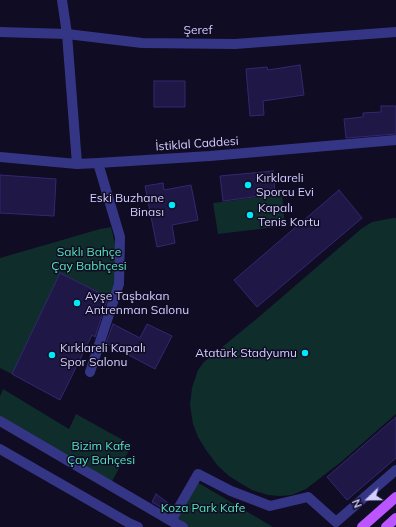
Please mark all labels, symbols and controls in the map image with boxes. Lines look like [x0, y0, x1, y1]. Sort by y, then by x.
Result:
street label: Şeref [184, 23, 212, 37]
street label: İstiklal Caddesi [155, 134, 239, 154]
place label: Kırklareli Sporcu Evi [256, 171, 314, 199]
marker: Kırklareli Sporcu Evi [243, 180, 253, 190]
place label: Eski Buzhane Binası [90, 191, 164, 219]
marker: Eski Buzhane Binası [167, 200, 177, 210]
place label: Kapalı Tenis Kortu [258, 201, 320, 229]
marker: Kapalı Tenis Kortu [245, 210, 255, 220]
park label: Saklı Bahçe Çay Babhçesi [51, 245, 127, 273]
place label: Ayşe Taşbakan Antrenman Salonu [85, 289, 189, 317]
marker: Ayşe Taşbakan Antrenman Salonu [72, 298, 82, 308]
place label: Kırklareli Kapalı Spor Salonu [60, 341, 146, 369]
place label: Atatürk Stadyumu [195, 346, 297, 360]
marker: Atatürk Stadyumu [300, 348, 310, 358]
marker: Kırklareli Kapalı Spor Salonu [47, 350, 57, 360]
park label: Bizim Kafe Çay Bahçesi [67, 439, 135, 467]
north arrow [348, 479, 388, 519]
text: N [349, 497, 365, 510]
park label: Koza Park Kafe [161, 501, 245, 515]

